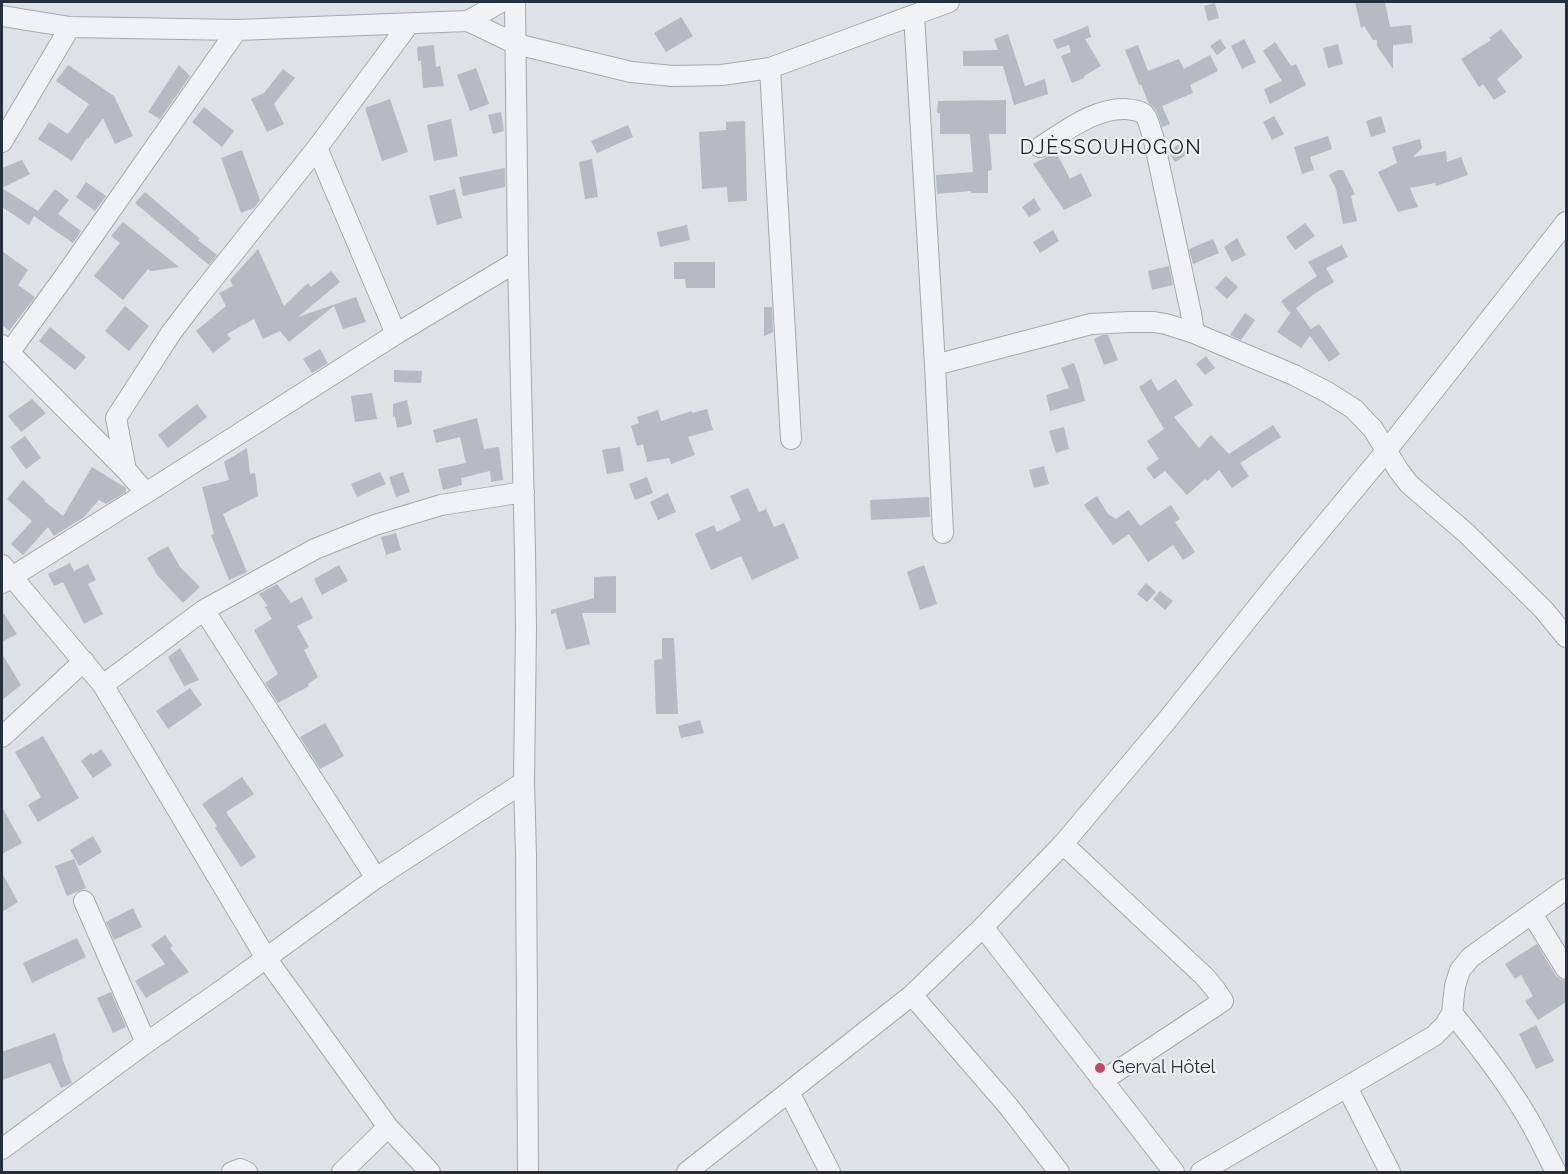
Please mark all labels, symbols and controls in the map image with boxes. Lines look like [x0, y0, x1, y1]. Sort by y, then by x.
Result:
district label: DJÈSSOUHOGON [1020, 136, 1202, 160]
place label: Gerval Hôtel [1112, 1057, 1215, 1079]
marker: Gerval Hôtel [1093, 1061, 1107, 1075]

